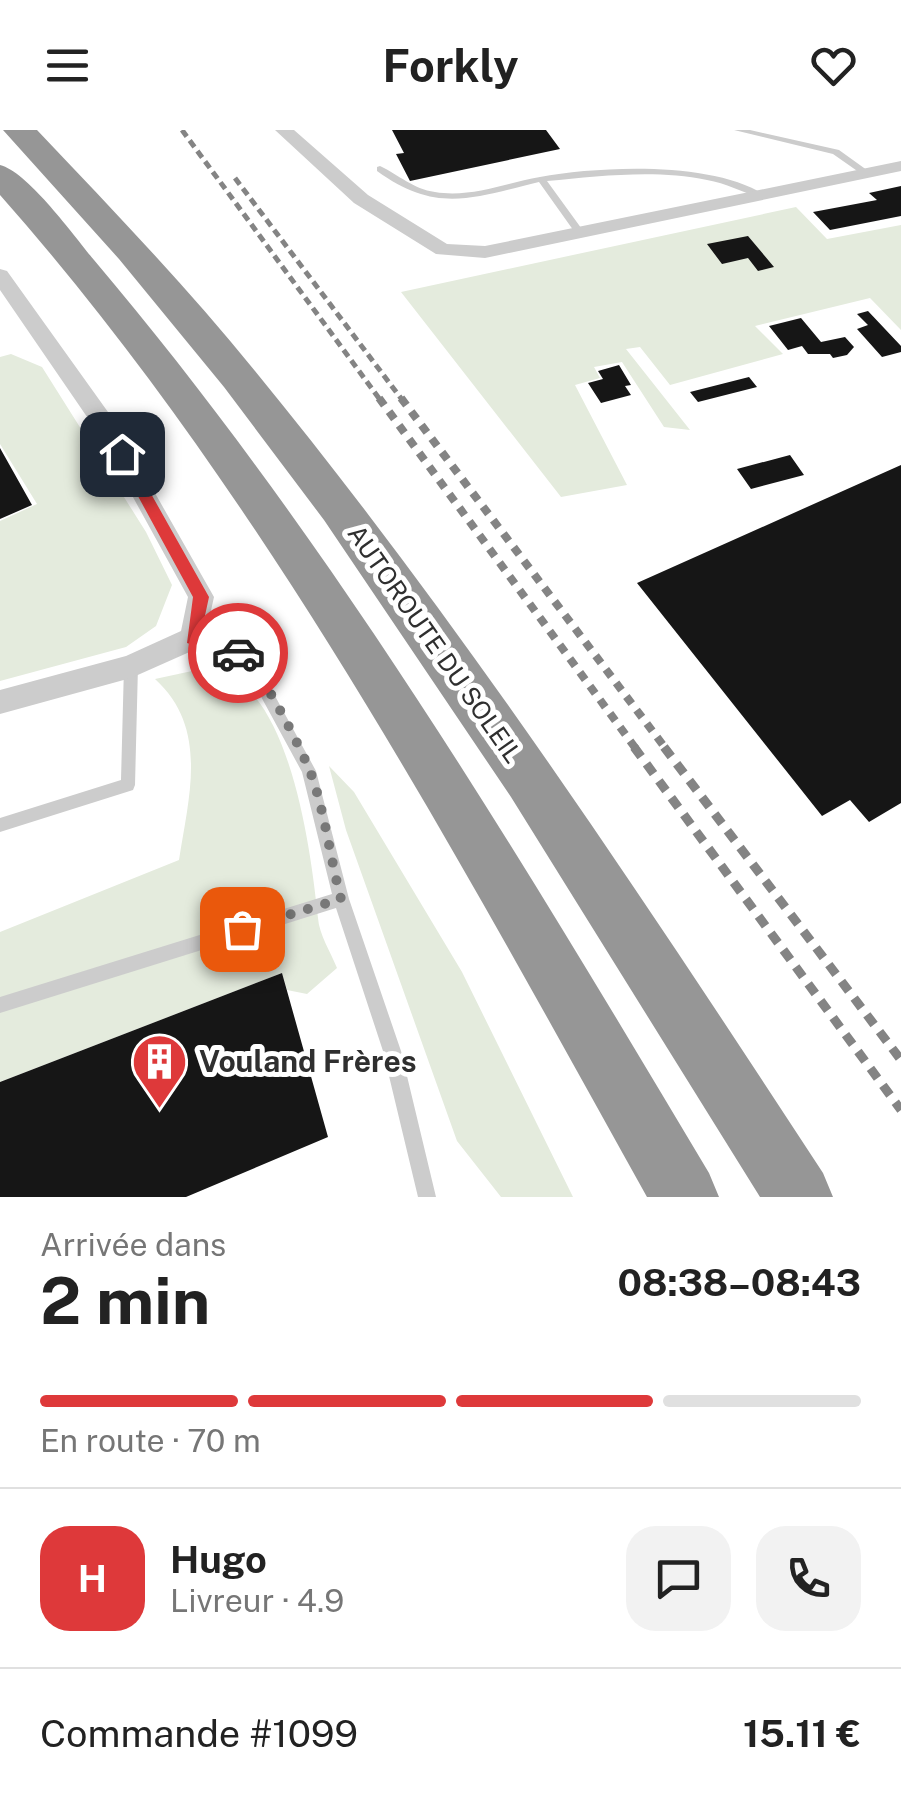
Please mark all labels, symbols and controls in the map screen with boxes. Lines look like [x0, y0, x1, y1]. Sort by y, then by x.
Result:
icon: menu [40, 38, 95, 93]
icon: heart [806, 38, 861, 93]
text: Forkly [382, 39, 519, 92]
pin [80, 412, 165, 497]
icon: home [95, 427, 150, 482]
street label: AUTOROUTE DU SOLEIL [341, 519, 529, 769]
courier [188, 603, 288, 703]
icon: car [211, 626, 266, 681]
pin [200, 887, 285, 972]
icon: bag [215, 902, 270, 957]
building icon: Vouland Frères [130, 1031, 190, 1110]
place label: Vouland Frères [199, 1043, 416, 1079]
text: Arrivée dans [40, 1226, 226, 1263]
text: 08:38–08:43 [618, 1260, 861, 1305]
text: 2 min [40, 1262, 210, 1339]
text: En route · 70 m [40, 1422, 261, 1459]
button: chat [626, 1526, 731, 1631]
button: phone [756, 1526, 861, 1631]
text: Hugo [170, 1537, 267, 1582]
text: H [78, 1556, 107, 1601]
text: Livreur · 4.9 [170, 1582, 344, 1619]
text: Commande #1099 [40, 1711, 358, 1756]
text: 15.11 € [743, 1711, 861, 1756]

